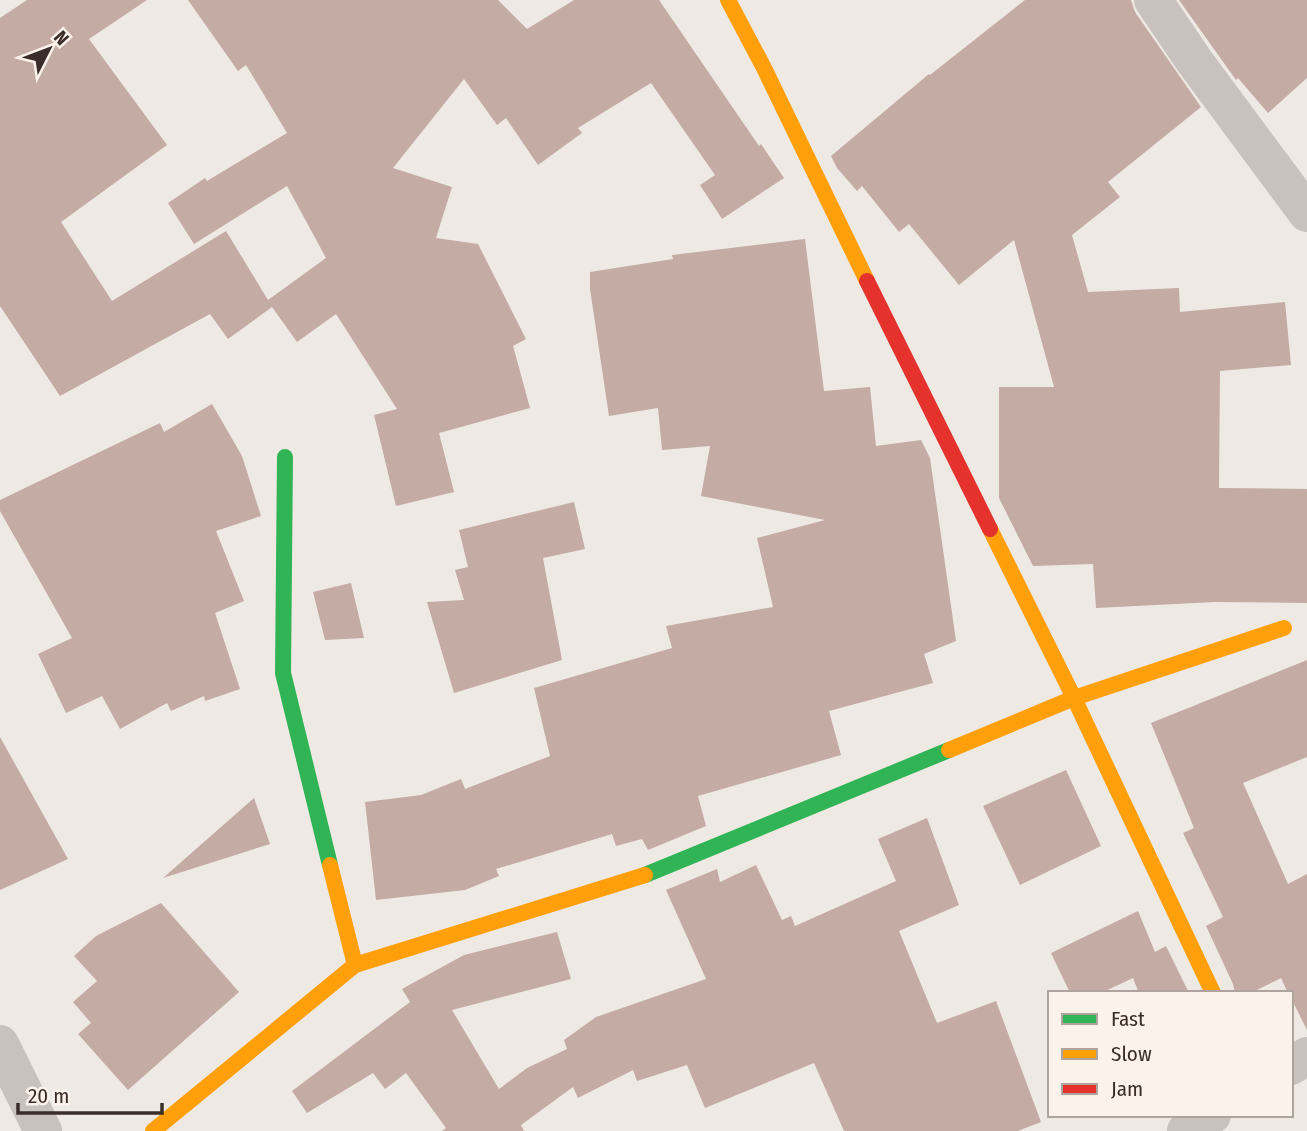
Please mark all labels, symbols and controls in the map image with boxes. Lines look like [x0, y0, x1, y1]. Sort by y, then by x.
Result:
north arrow [14, 14, 84, 84]
text: N [49, 26, 74, 50]
legend [1048, 991, 1293, 1117]
text: Fast [1111, 1006, 1145, 1032]
text: Slow [1111, 1041, 1152, 1067]
scale bar [18, 1072, 161, 1116]
text: Jam [1111, 1076, 1143, 1102]
text: 20 m [28, 1083, 69, 1109]

